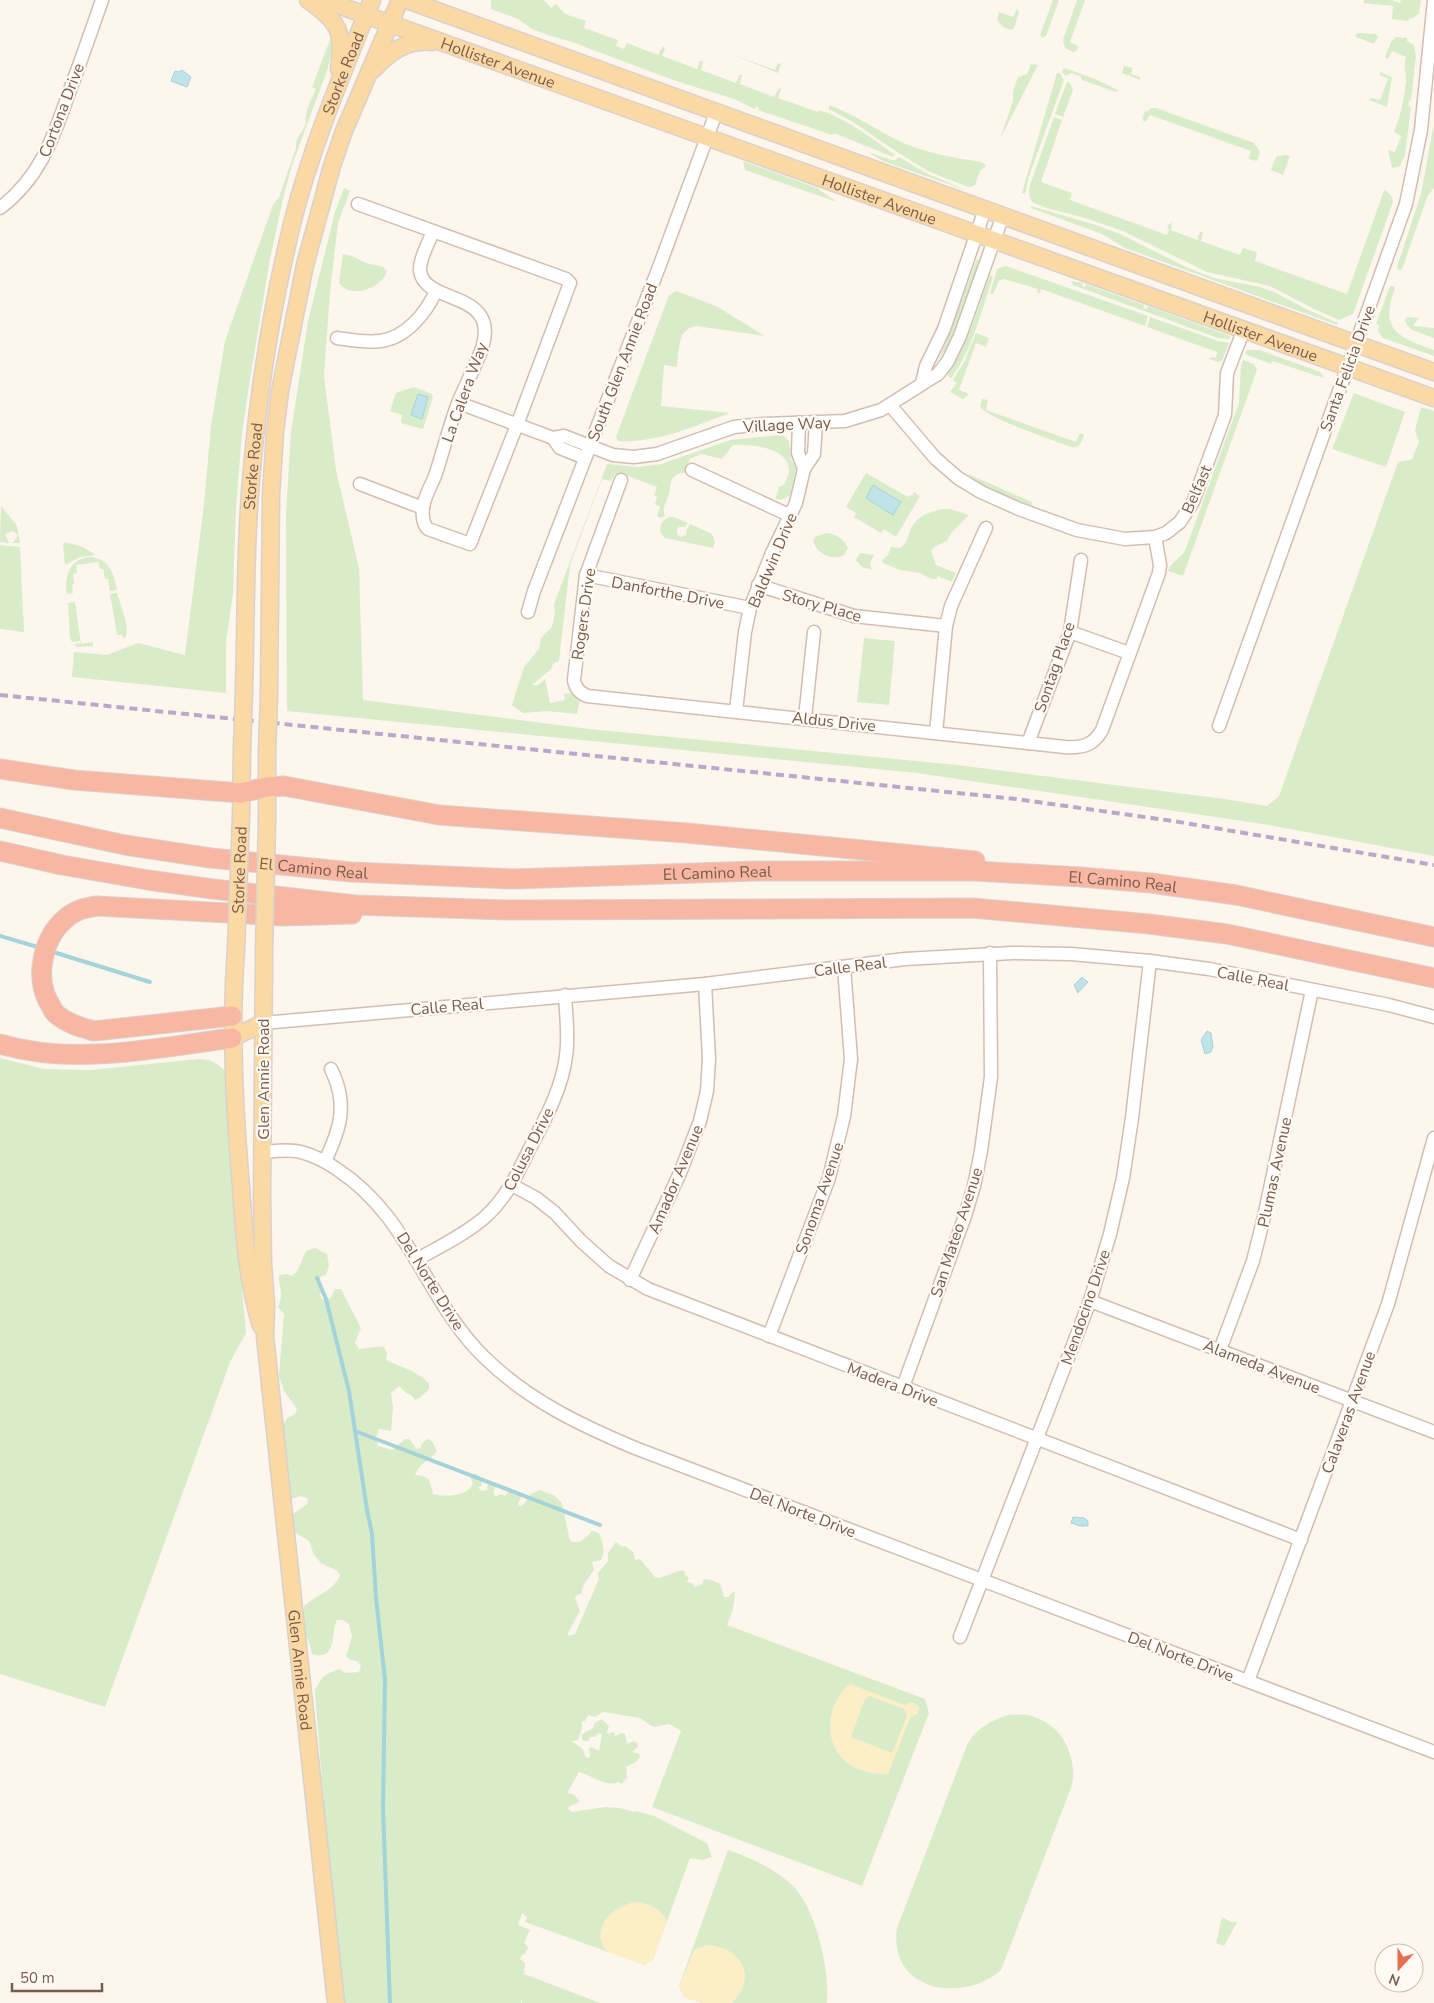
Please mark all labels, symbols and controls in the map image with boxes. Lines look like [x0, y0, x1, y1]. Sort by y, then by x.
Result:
street label: Storke Road [317, 29, 370, 118]
street label: Hollister Avenue [437, 33, 558, 94]
street label: Cortona Drive [34, 60, 90, 161]
street label: Hollister Avenue [819, 169, 939, 231]
street label: South Glen Annie Road [583, 280, 663, 445]
street label: Santa Felicia Drive [1315, 302, 1381, 434]
street label: Hollister Avenue [1200, 306, 1321, 367]
street label: La Calera Way [437, 339, 493, 445]
street label: Village Way [742, 412, 832, 438]
street label: Storke Road [239, 422, 269, 511]
street label: Belfast [1177, 461, 1217, 517]
street label: Baldwin Drive [743, 509, 803, 611]
street label: Rogers Drive [567, 567, 601, 662]
street label: Danforthe Drive [609, 571, 726, 615]
street label: Story Place [779, 584, 864, 628]
street label: Sontag Place [1029, 619, 1081, 716]
street label: Aldus Drive [791, 707, 877, 737]
street label: Storke Road [227, 826, 253, 914]
street label: El Camino Real [258, 853, 369, 885]
street label: El Camino Real [662, 861, 772, 886]
street label: El Camino Real [1068, 866, 1179, 899]
street label: Calle Real [812, 952, 888, 982]
street label: Calle Real [1215, 961, 1291, 997]
street label: Calle Real [410, 993, 485, 1021]
street label: Glen Annie Road [253, 1018, 275, 1140]
street label: Colusa Drive [498, 1104, 559, 1195]
street label: Plumas Avenue [1253, 1115, 1297, 1229]
street label: Amador Avenue [643, 1122, 709, 1237]
street label: Sonoma Avenue [790, 1139, 849, 1257]
street label: San Mateo Avenue [926, 1165, 988, 1300]
street label: Del Norte Drive [391, 1228, 469, 1335]
street label: Mendocino Drive [1056, 1247, 1116, 1368]
street label: Alameda Avenue [1200, 1335, 1323, 1399]
street label: Calaveras Avenue [1317, 1348, 1381, 1477]
street label: Madera Drive [844, 1357, 941, 1412]
street label: Del Norte Drive [746, 1483, 859, 1543]
street label: Glen Annie Road [282, 1609, 317, 1732]
street label: Del Norte Drive [1124, 1627, 1237, 1687]
north arrow [1374, 1943, 1424, 1993]
scale bar [12, 1960, 102, 1992]
text: 50 m [20, 1968, 55, 1988]
text: N [1386, 1969, 1403, 1990]

